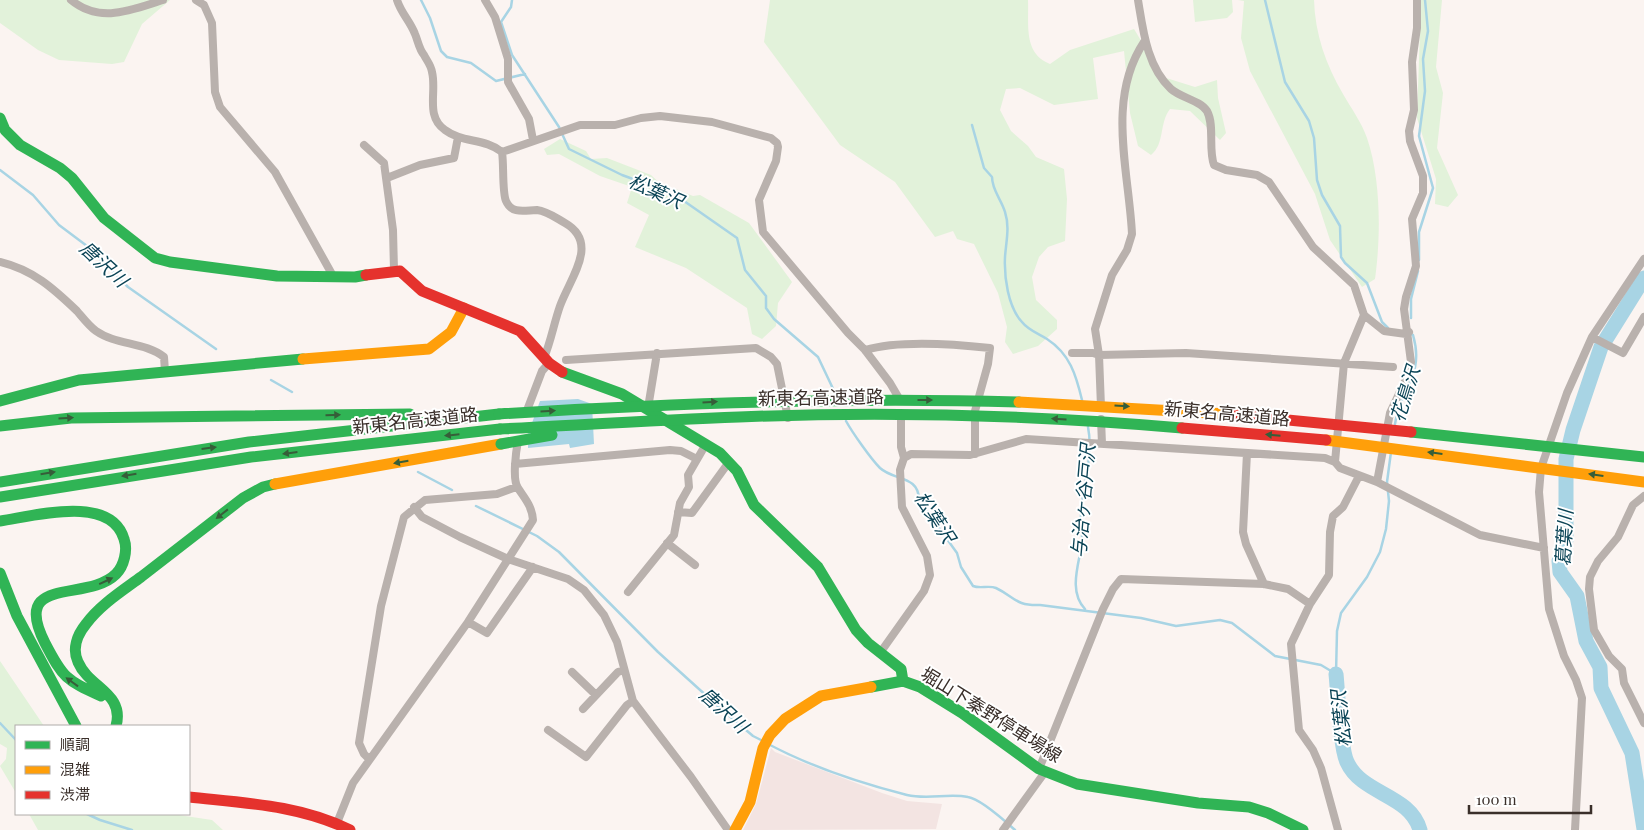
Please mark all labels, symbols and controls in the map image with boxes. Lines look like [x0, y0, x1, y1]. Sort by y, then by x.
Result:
water label: 松葉沢 [625, 167, 690, 215]
water label: 唐沢川 [75, 234, 136, 294]
water label: 花鳥沢 [1383, 360, 1426, 425]
street label: 新東名高速道路 [758, 384, 884, 410]
one-way arrow [917, 396, 933, 404]
street label: 新東名高速道路 [1163, 396, 1291, 430]
one-way arrow [702, 397, 718, 405]
street label: 新東名高速道路 [351, 401, 479, 439]
one-way arrow [1115, 403, 1131, 411]
one-way arrow [540, 406, 556, 414]
one-way arrow [325, 410, 341, 418]
one-way arrow [58, 414, 74, 422]
one-way arrow [1051, 415, 1067, 423]
one-way arrow [444, 431, 460, 439]
one-way arrow [1265, 431, 1281, 439]
water label: 与治ヶ谷戸沢 [1064, 440, 1100, 559]
one-way arrow [201, 444, 217, 452]
one-way arrow [282, 449, 298, 457]
one-way arrow [1426, 449, 1442, 457]
one-way arrow [393, 458, 409, 466]
one-way arrow [40, 469, 56, 477]
one-way arrow [1587, 471, 1603, 479]
one-way arrow [121, 472, 137, 480]
water label: 松葉沢 [909, 485, 964, 550]
water label: 葛葉川 [1549, 507, 1578, 567]
one-way arrow [215, 509, 229, 519]
one-way arrow [98, 576, 113, 585]
street label: 堀山下秦野停車場線 [916, 661, 1067, 767]
one-way arrow [65, 677, 79, 687]
water label: 唐沢川 [695, 681, 756, 739]
water label: 松葉沢 [1324, 686, 1356, 749]
legend [15, 725, 190, 815]
text: 順調 [60, 734, 90, 754]
text: 混雑 [60, 759, 90, 779]
scale bar [1469, 782, 1592, 814]
text: 渋滞 [60, 784, 90, 804]
text: 100 m [1476, 789, 1517, 809]

